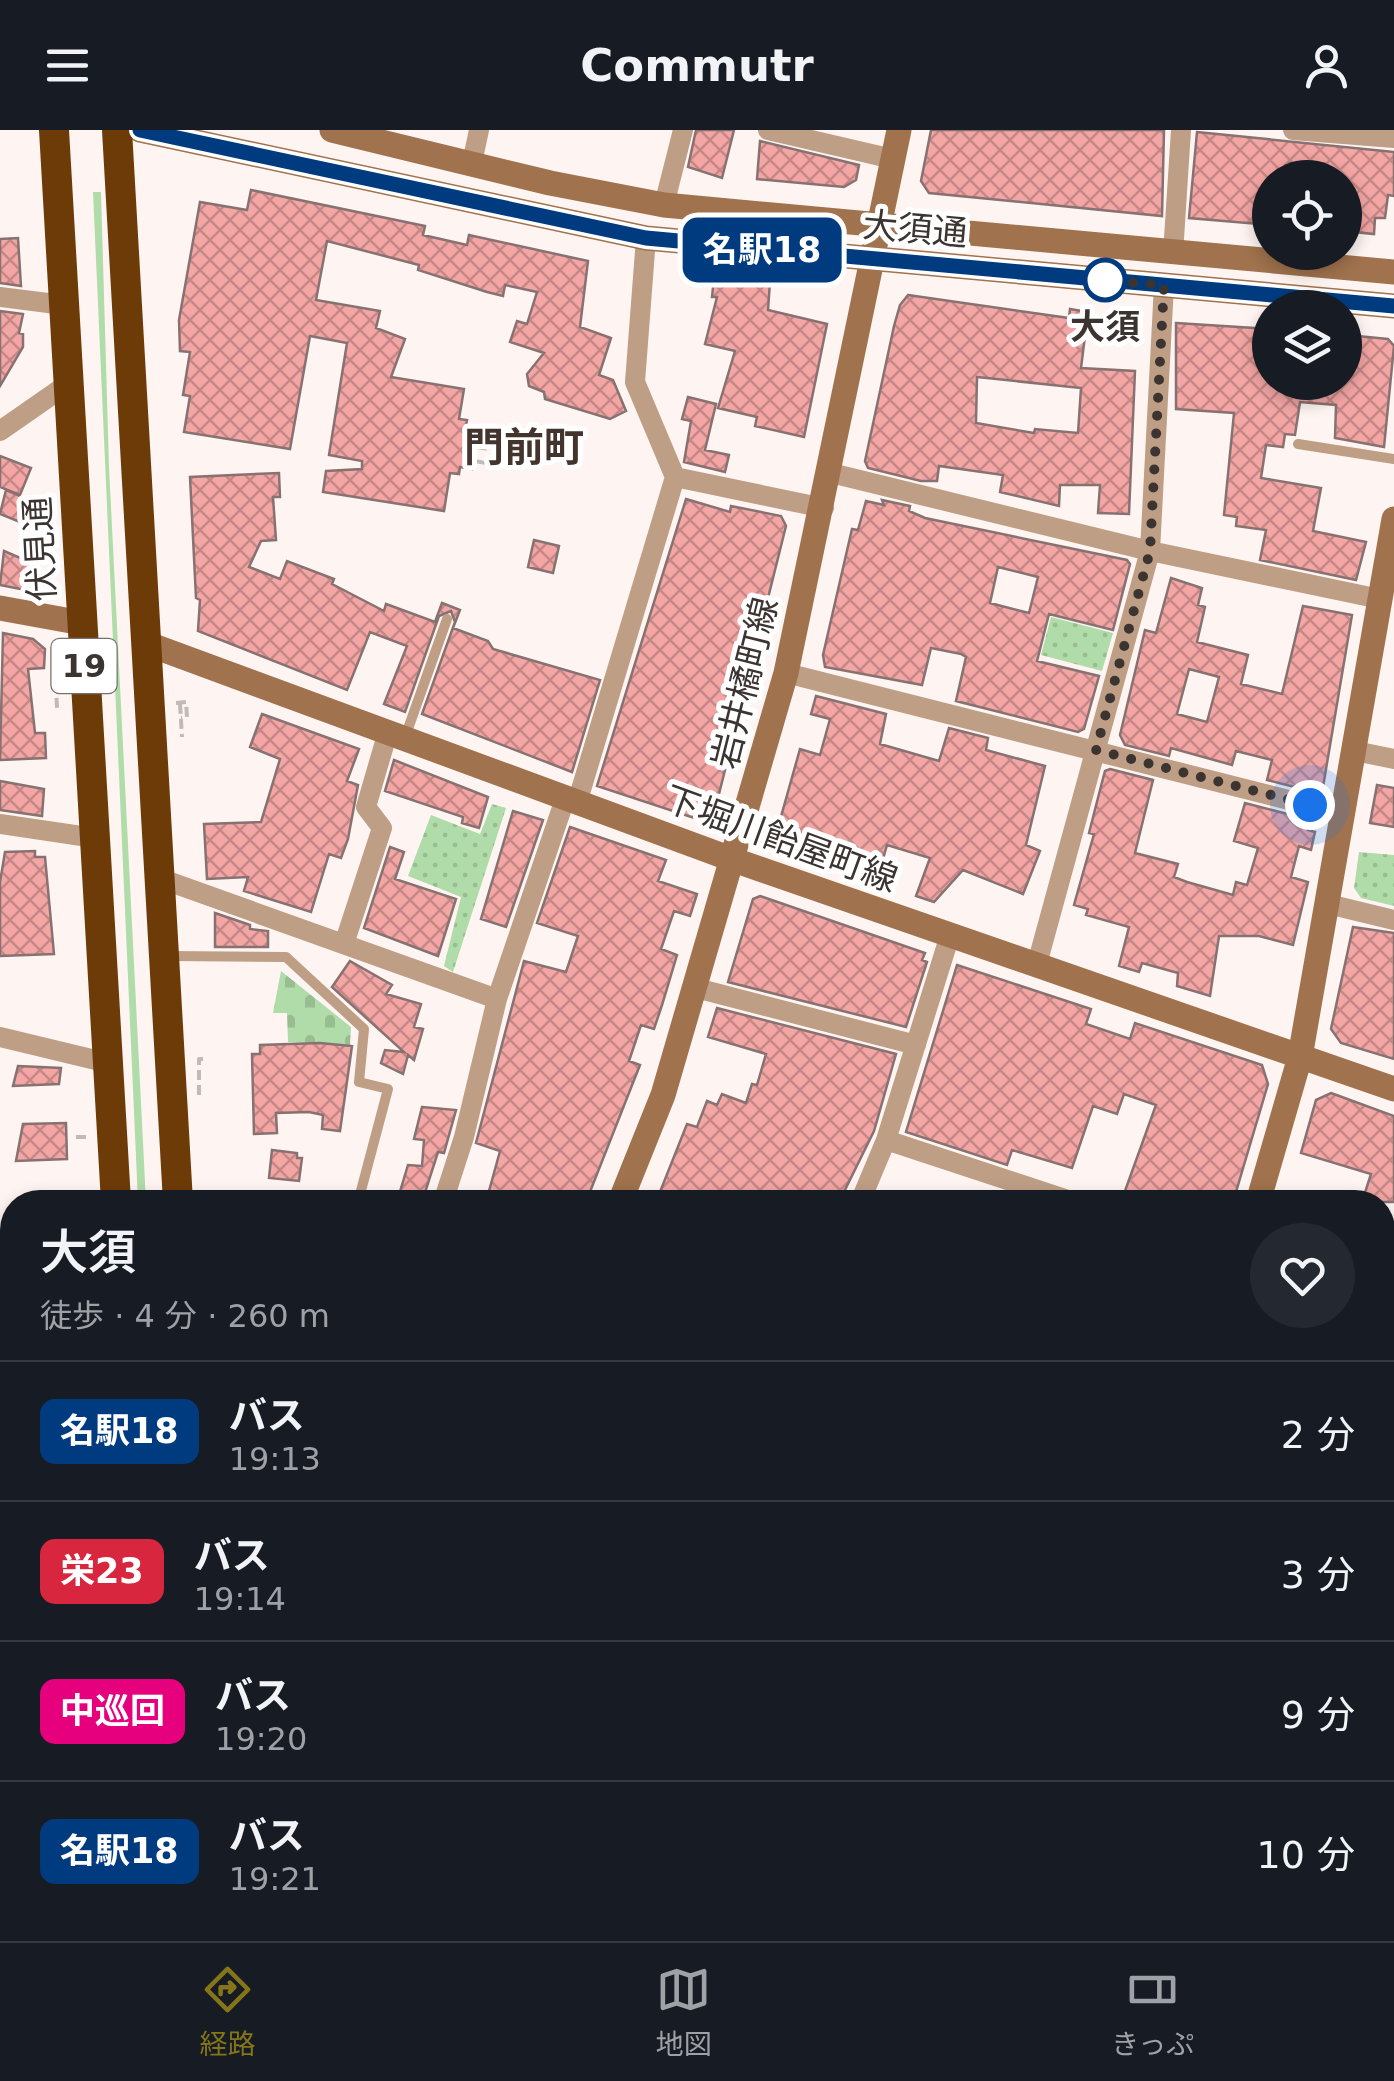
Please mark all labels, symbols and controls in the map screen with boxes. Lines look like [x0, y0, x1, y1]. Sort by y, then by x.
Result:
icon: menu [40, 38, 95, 93]
icon: person [1299, 38, 1354, 93]
text: Commutr [580, 39, 814, 92]
map controls [1252, 160, 1362, 400]
button: locate [1252, 160, 1362, 270]
street label: 大須通 [861, 204, 969, 254]
line badge: 名駅18 [692, 218, 832, 282]
text: 名駅18 [703, 230, 821, 270]
marker: 大須 [1084, 259, 1126, 301]
button: layers [1252, 290, 1362, 400]
place label: 大須 [1070, 307, 1140, 347]
district label: 門前町 [464, 424, 584, 470]
street label: 伏見通 [17, 496, 63, 602]
street label: 岩井橘町線 [704, 593, 786, 773]
road number: 19 [52, 639, 116, 693]
street label: 下堀川飴屋町線 [659, 778, 903, 900]
your location [1285, 780, 1335, 830]
button: heart [1250, 1223, 1355, 1328]
text: 大須 [40, 1224, 136, 1280]
text: 徒歩 · 4 分 · 260 m [40, 1297, 330, 1335]
text: バス [229, 1394, 305, 1438]
text: 名駅18 [60, 1411, 179, 1451]
text: 2 分 [1281, 1413, 1355, 1457]
text: 19:13 [229, 1440, 321, 1478]
text: バス [194, 1534, 270, 1578]
text: 栄23 [60, 1551, 144, 1591]
text: 3 分 [1281, 1553, 1355, 1597]
text: 19:14 [194, 1580, 286, 1618]
text: バス [215, 1674, 291, 1718]
text: 中巡回 [60, 1691, 165, 1731]
text: 9 分 [1281, 1693, 1355, 1737]
text: 19:20 [215, 1720, 307, 1758]
text: バス [229, 1814, 305, 1858]
text: 名駅18 [60, 1831, 179, 1871]
text: 10 分 [1257, 1833, 1355, 1877]
text: 19:21 [229, 1860, 321, 1898]
tab: 経路 [200, 1962, 256, 2062]
tab: 地図 [656, 1962, 712, 2062]
tab: きっぷ [1111, 1962, 1194, 2062]

